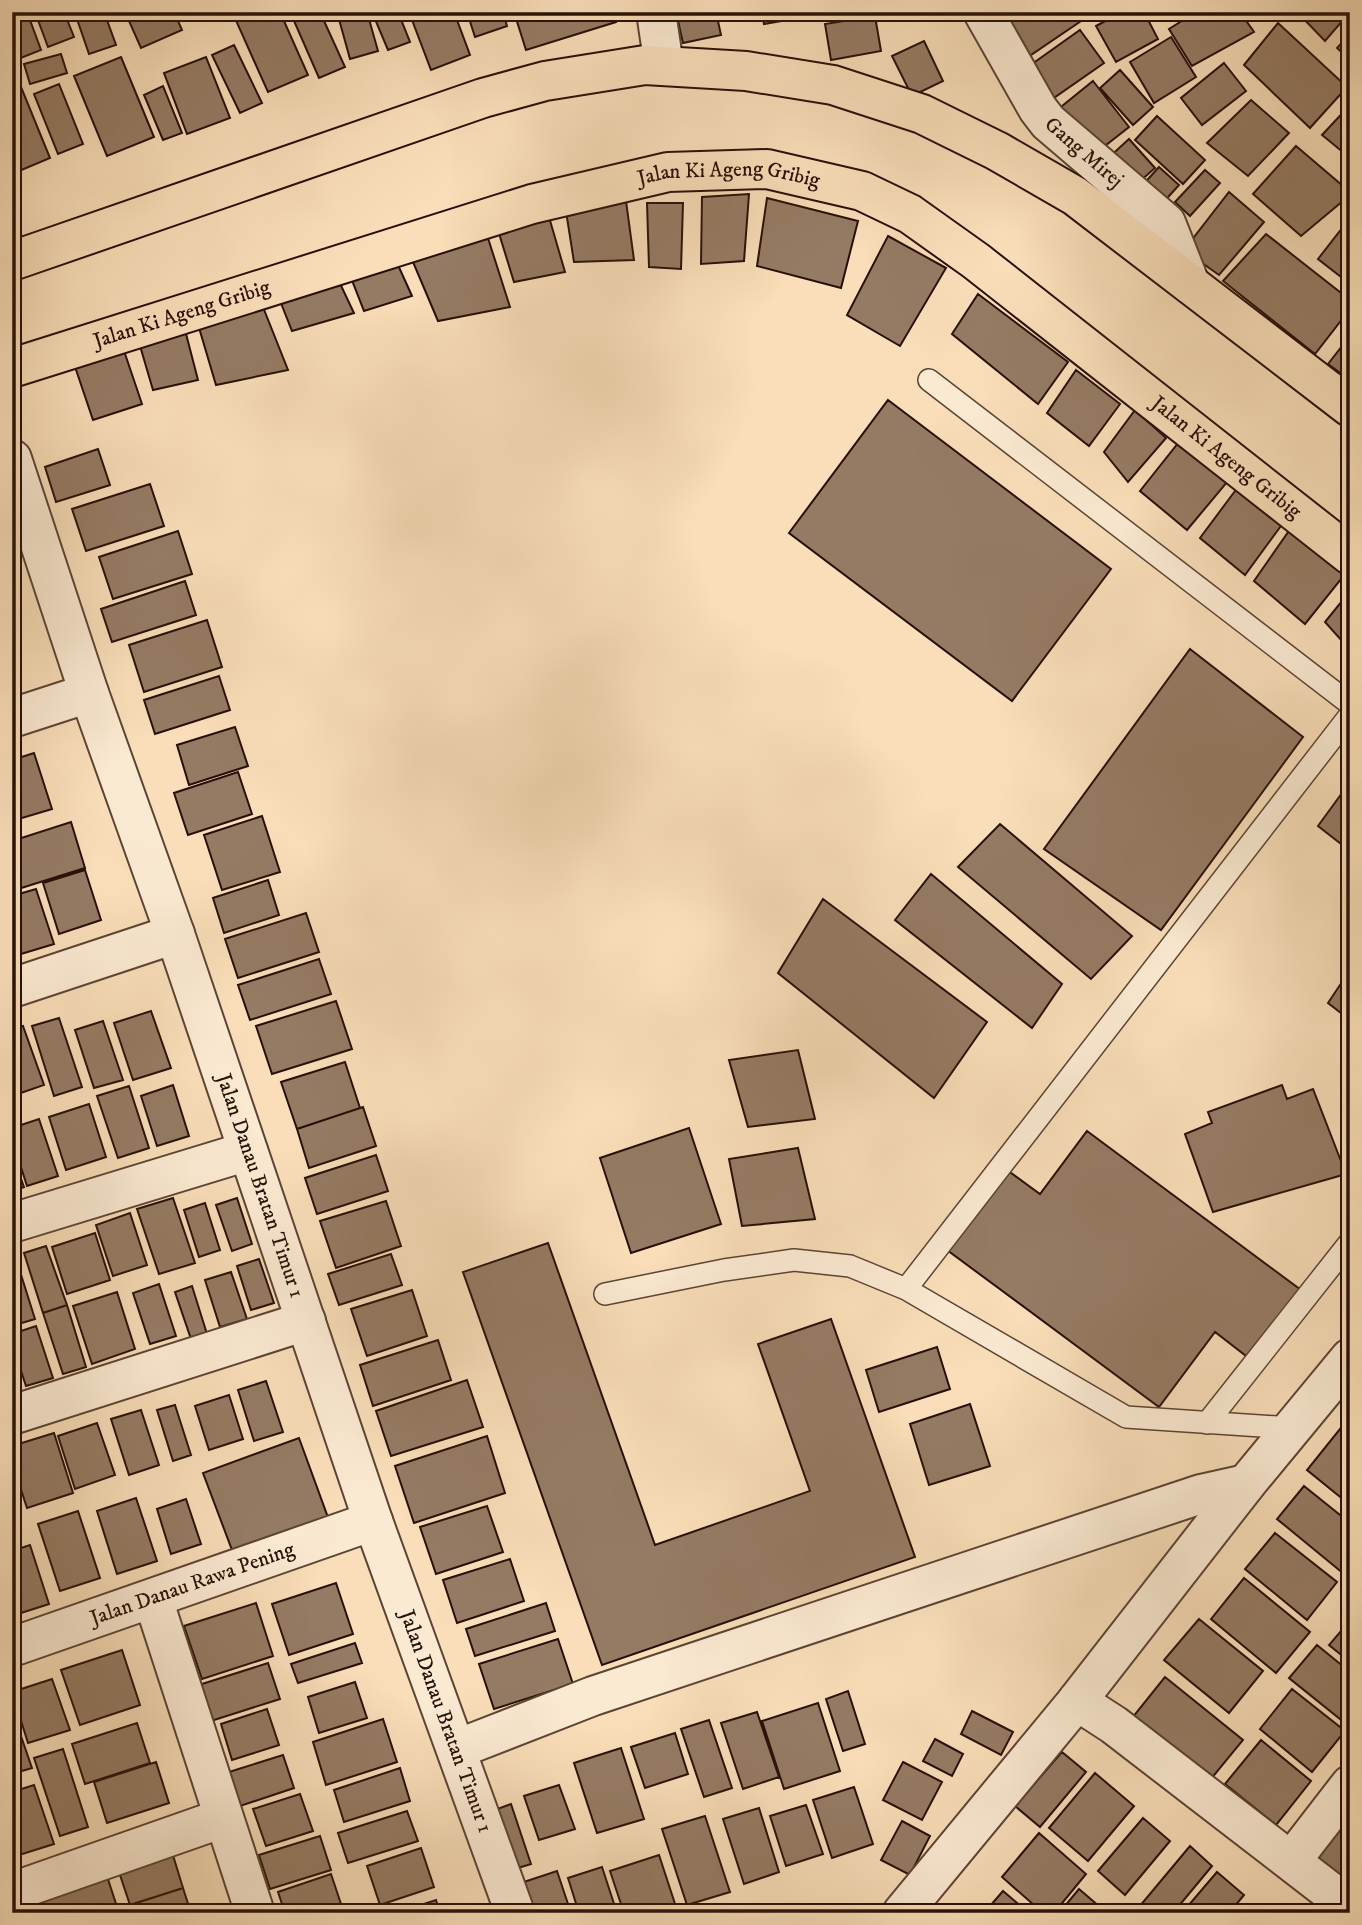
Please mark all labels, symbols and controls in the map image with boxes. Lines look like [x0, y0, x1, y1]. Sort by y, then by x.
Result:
street label: Gang Mirej [1039, 112, 1129, 194]
street label: Jalan Ki Ageng Gribig [633, 156, 823, 194]
street label: Jalan Ki Ageng Gribig [88, 274, 274, 355]
street label: Jalan Ki Ageng Gribig [1144, 389, 1307, 525]
street label: Jalan Danau Bratan Timur 1 [209, 1068, 310, 1301]
street label: Jalan Danau Rawa Pening [85, 1536, 299, 1632]
street label: Jalan Danau Bratan Timur 1 [393, 1605, 498, 1836]

